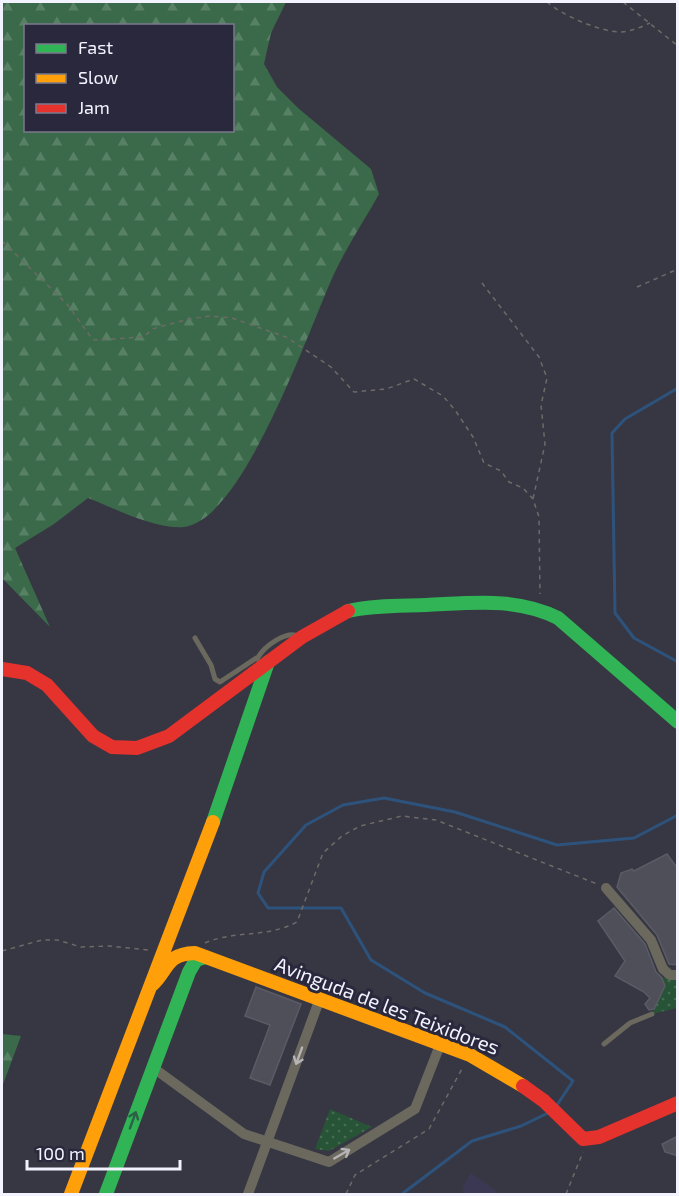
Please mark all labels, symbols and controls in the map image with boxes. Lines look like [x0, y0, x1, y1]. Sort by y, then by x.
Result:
legend [24, 24, 234, 132]
text: Fast [78, 36, 113, 58]
text: Slow [78, 66, 119, 88]
text: Jam [78, 96, 110, 118]
street label: Avinguda de les Teixidores [272, 951, 503, 1059]
one-way arrow [293, 1046, 304, 1065]
one-way arrow [128, 1111, 139, 1129]
scale bar [27, 1133, 180, 1171]
text: 100 m [36, 1142, 85, 1164]
one-way arrow [333, 1148, 351, 1159]

